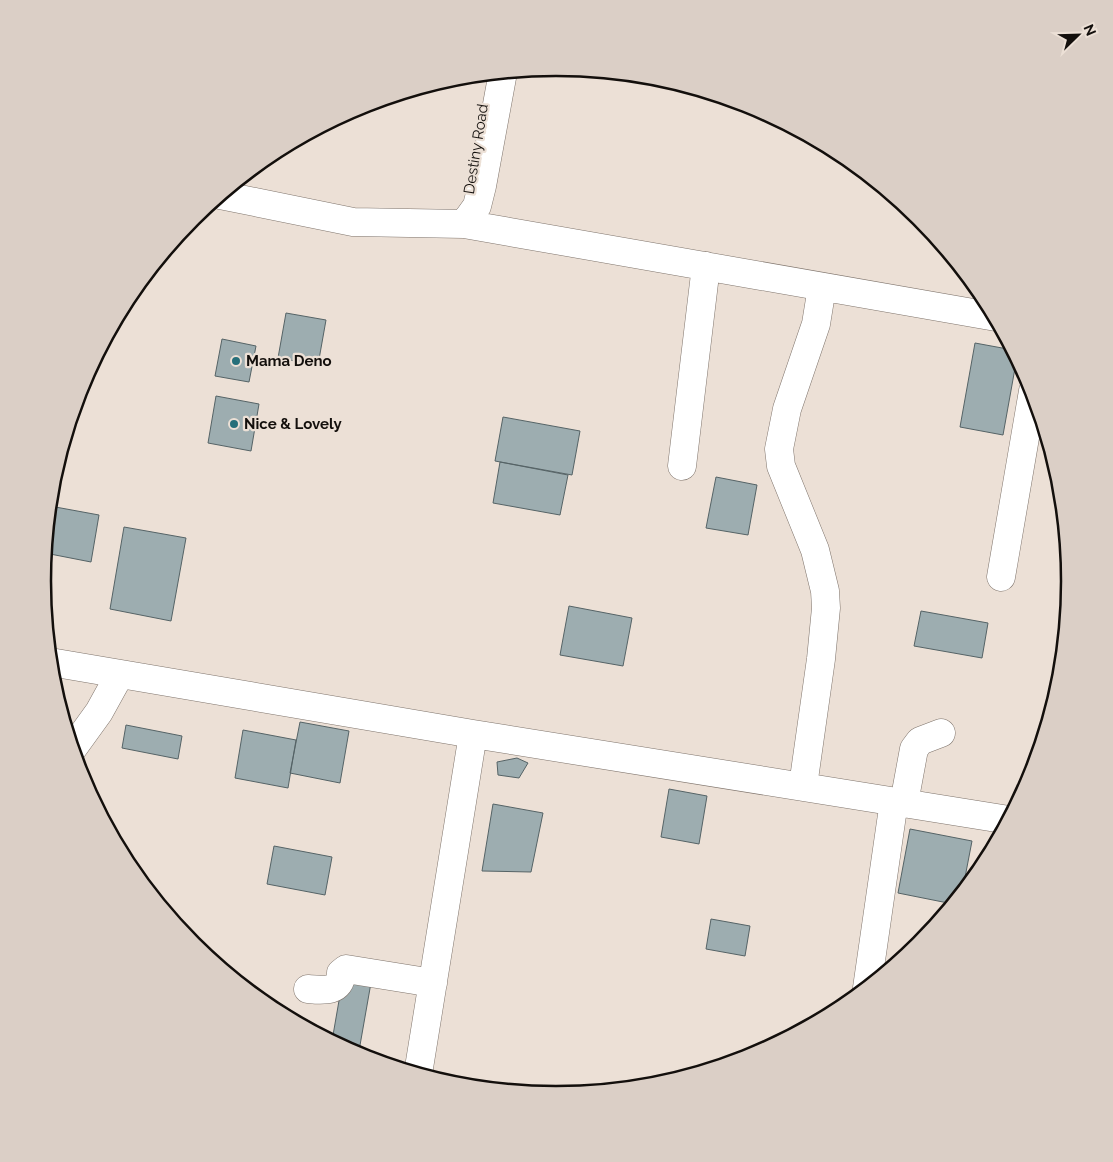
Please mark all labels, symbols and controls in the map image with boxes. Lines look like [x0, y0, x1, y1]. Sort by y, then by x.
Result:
north arrow [1053, 10, 1103, 60]
text: N [1081, 22, 1099, 38]
street label: Destiny Road [460, 103, 492, 195]
place label: Mama Deno [246, 352, 332, 370]
marker: Mama Deno [230, 355, 242, 367]
place label: Nice & Lovely [244, 415, 342, 433]
marker: Nice & Lovely [228, 418, 240, 430]

